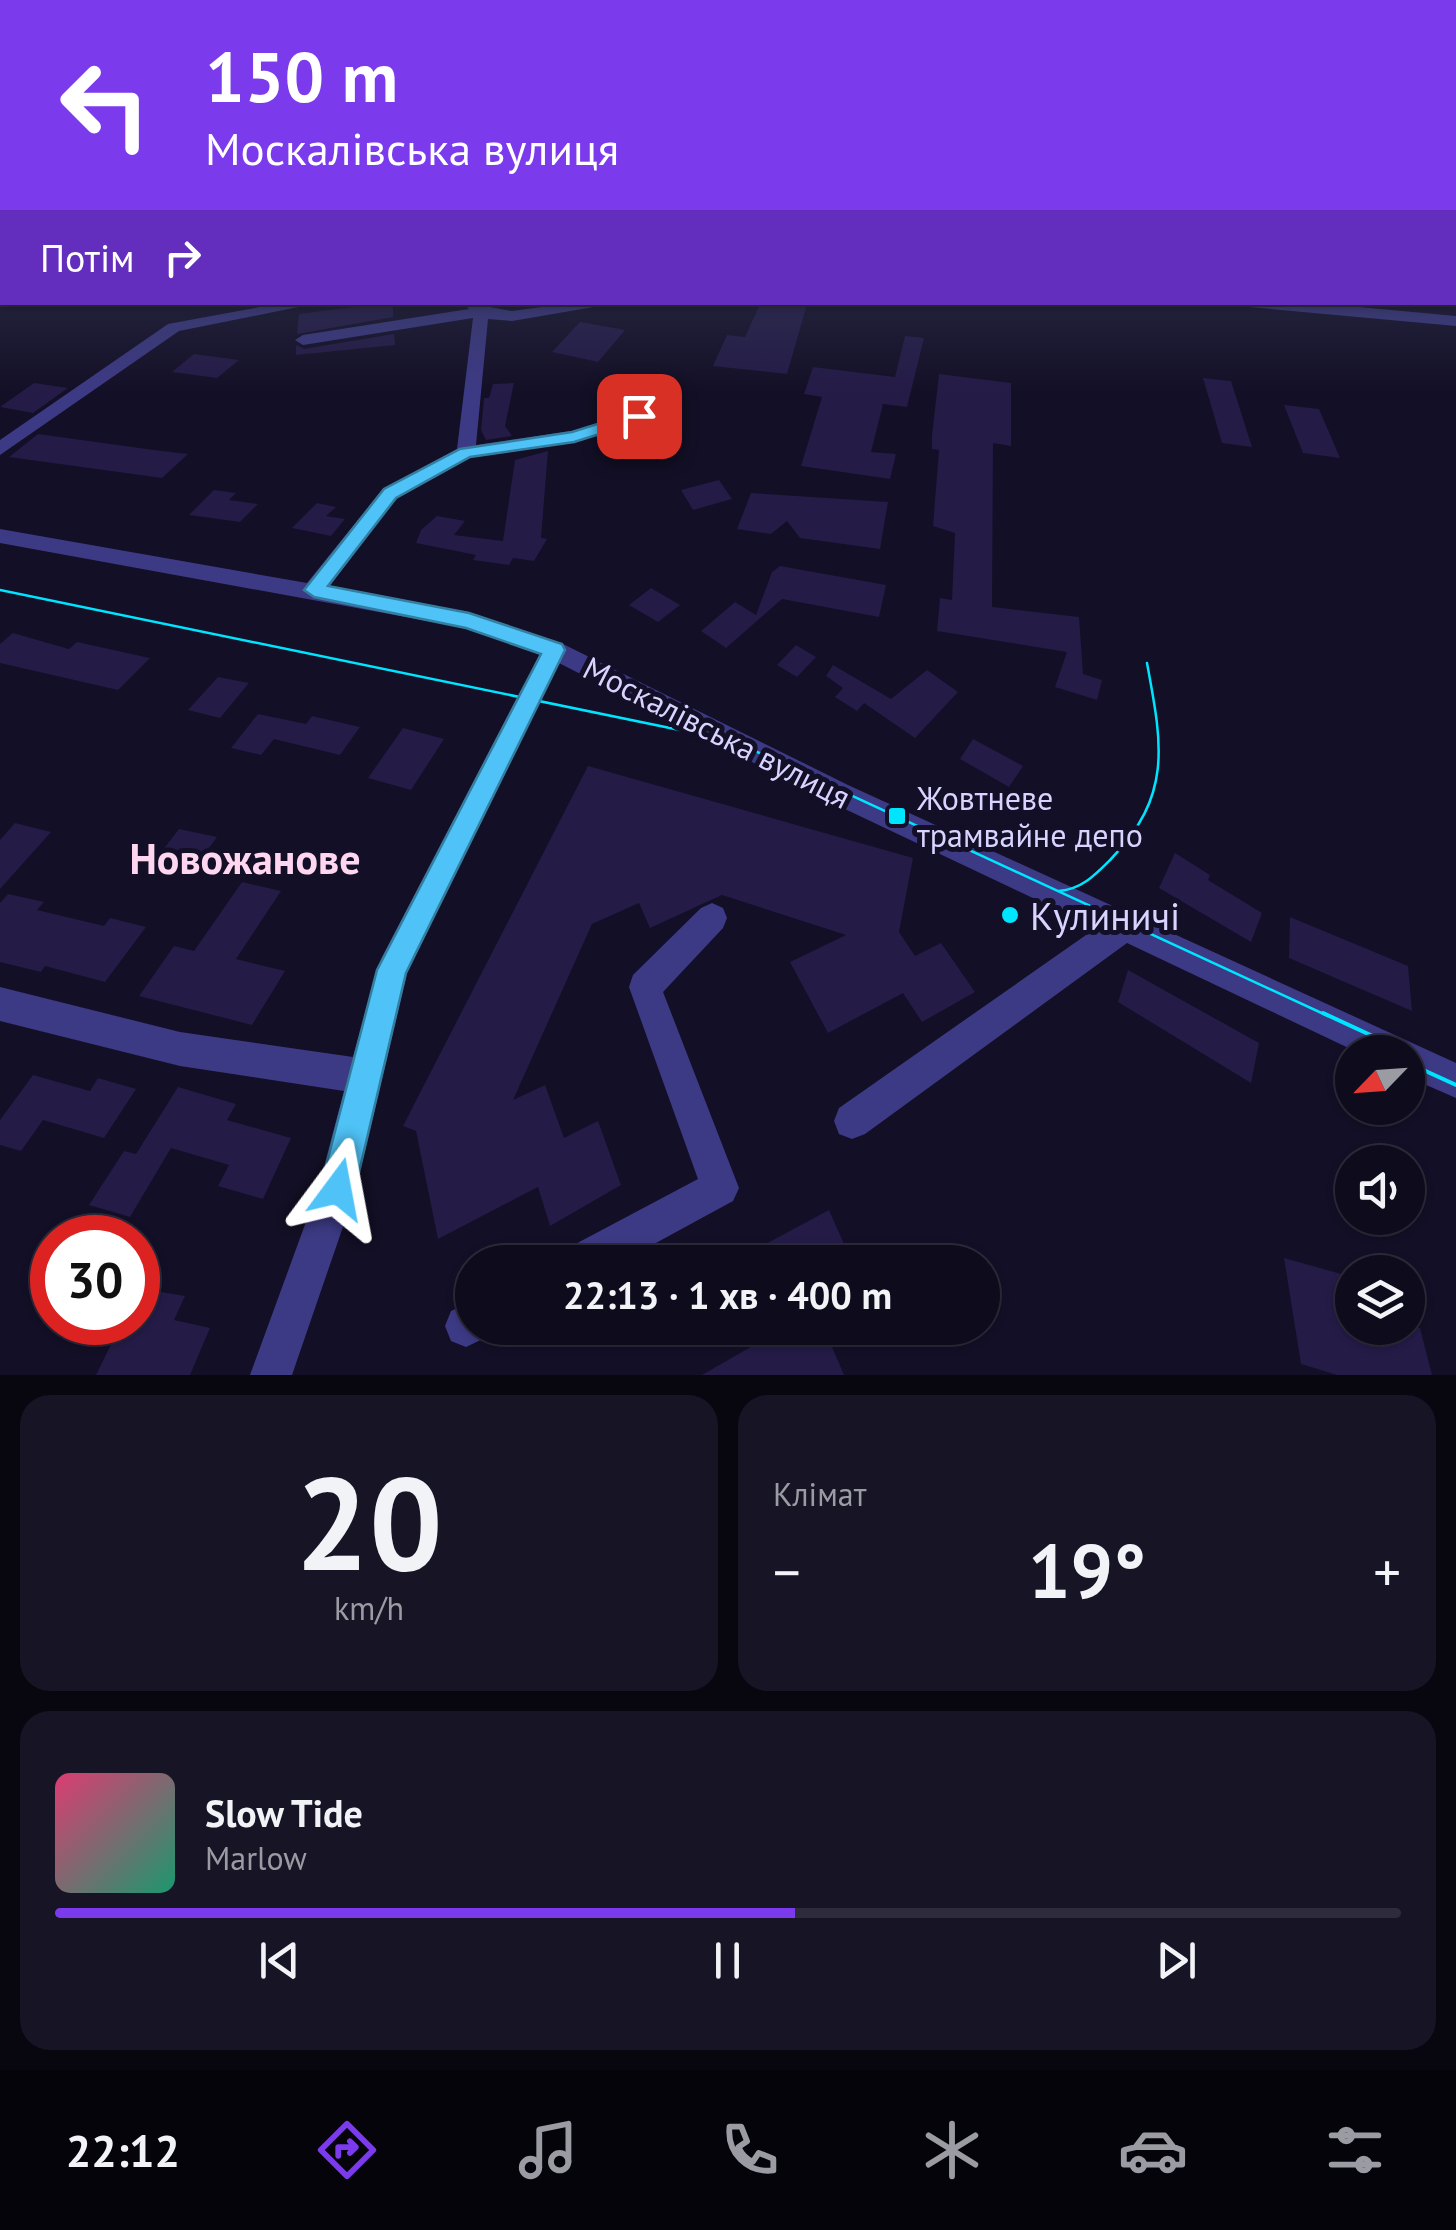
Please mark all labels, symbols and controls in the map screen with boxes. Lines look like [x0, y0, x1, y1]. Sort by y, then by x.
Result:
text: 150 m [205, 31, 398, 121]
icon: left [40, 40, 170, 170]
text: Москалівська вулиця [205, 119, 619, 177]
icon: right [155, 230, 210, 285]
text: Потім [40, 233, 135, 282]
pin [597, 374, 682, 459]
icon: arrive [612, 389, 667, 444]
street label: Москалівська вулиця [576, 646, 858, 818]
place label: Жовтневе трамвайне депо [916, 777, 1143, 856]
marker: Жовтневе трамвайне депо [886, 805, 908, 827]
district label: Новожанове [129, 831, 361, 886]
place label: Кулиничі [1030, 891, 1180, 940]
marker: Кулиничі [999, 904, 1021, 926]
north arrow [1335, 1035, 1425, 1125]
map controls [1335, 1035, 1425, 1345]
position arrow [286, 1137, 390, 1241]
button: sound [1335, 1145, 1425, 1235]
speed limit sign: 30 [30, 1215, 160, 1345]
button: layers [1335, 1255, 1425, 1345]
text: 22:13 · 1 хв · 400 m [563, 1270, 892, 1319]
text: 20 [295, 1438, 443, 1606]
text: Клімат [773, 1473, 866, 1515]
text: 19° [1028, 1522, 1146, 1619]
text: − [773, 1536, 801, 1607]
text: + [1373, 1536, 1401, 1607]
text: km/h [334, 1587, 404, 1629]
text: Slow Tide [205, 1788, 363, 1837]
text: Marlow [205, 1837, 307, 1879]
icon: previous [252, 1933, 307, 1988]
icon: pause [700, 1933, 755, 1988]
icon: next [1149, 1933, 1204, 1988]
icon: directions [312, 2115, 382, 2185]
icon: music [513, 2115, 583, 2185]
icon: phone [715, 2115, 785, 2185]
icon: climate [917, 2115, 987, 2185]
icon: car [1118, 2115, 1188, 2185]
icon: filters [1320, 2115, 1390, 2185]
text: 22:12 [66, 2121, 180, 2179]

